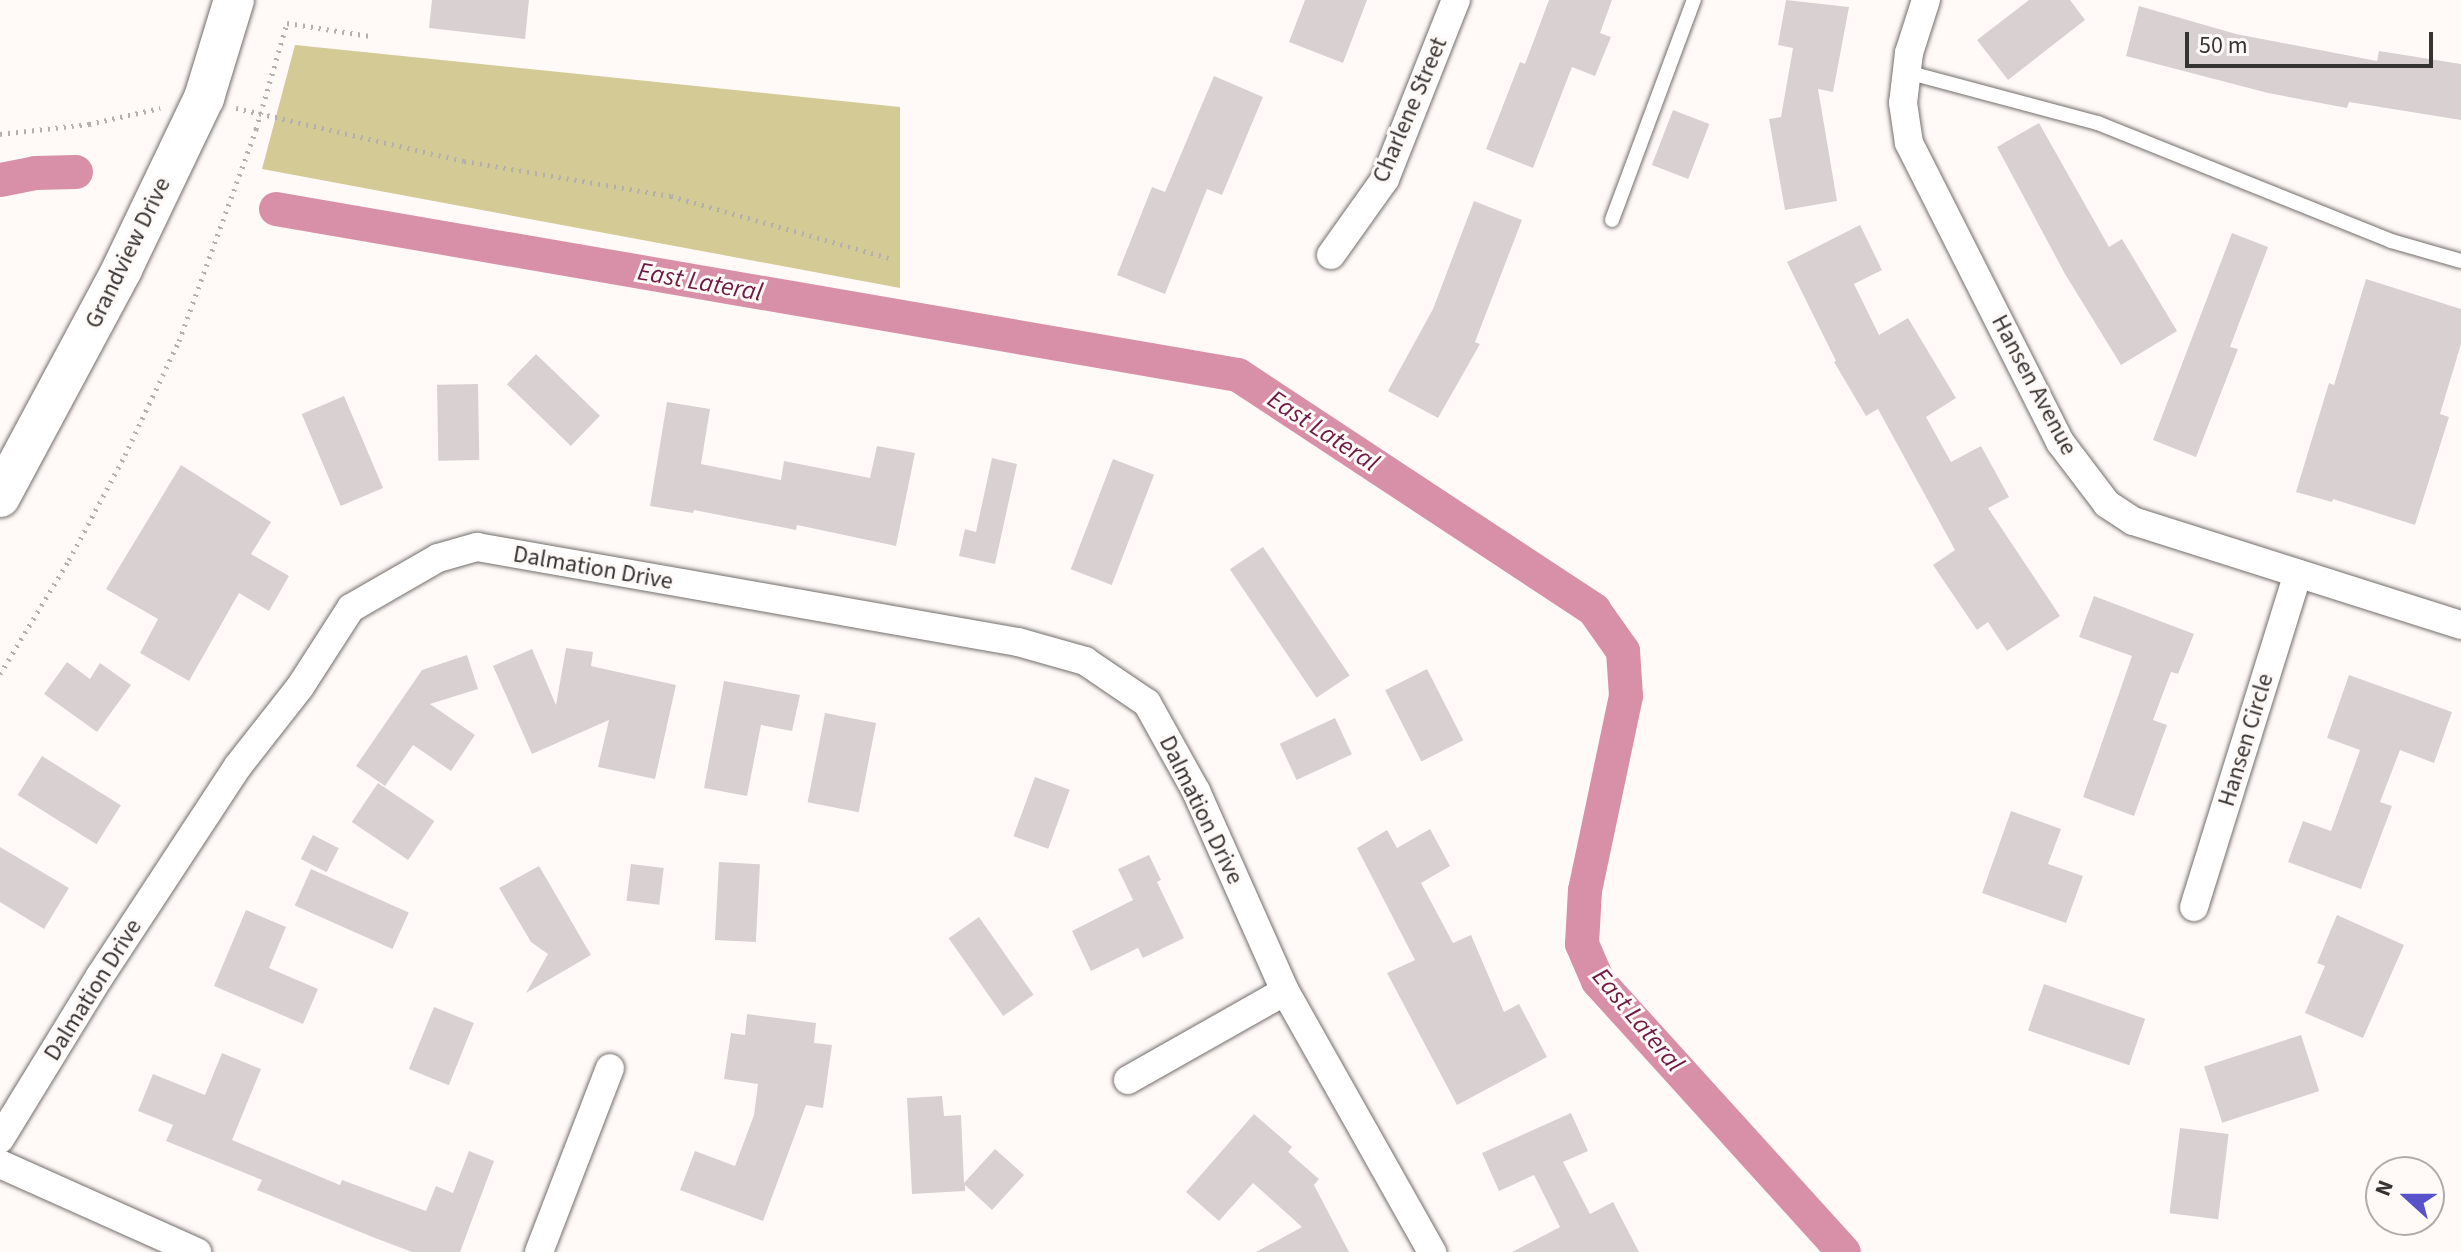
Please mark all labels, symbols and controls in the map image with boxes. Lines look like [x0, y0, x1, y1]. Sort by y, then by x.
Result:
scale bar [2189, 16, 2437, 66]
text: 50 m [2199, 28, 2248, 63]
street label: Charlene Street [1366, 33, 1454, 187]
street label: Grandview Drive [79, 173, 177, 333]
water label: East Lateral [635, 256, 765, 308]
street label: Hansen Avenue [1985, 310, 2083, 460]
water label: East Lateral [1262, 384, 1384, 478]
street label: Dalmation Drive [511, 540, 675, 596]
street label: Hansen Circle [2212, 670, 2280, 810]
street label: Dalmation Drive [1153, 731, 1249, 889]
street label: Dalmation Drive [38, 914, 148, 1066]
water label: East Lateral [1585, 962, 1691, 1078]
north arrow [2365, 1156, 2445, 1236]
text: N [2367, 1176, 2402, 1201]

